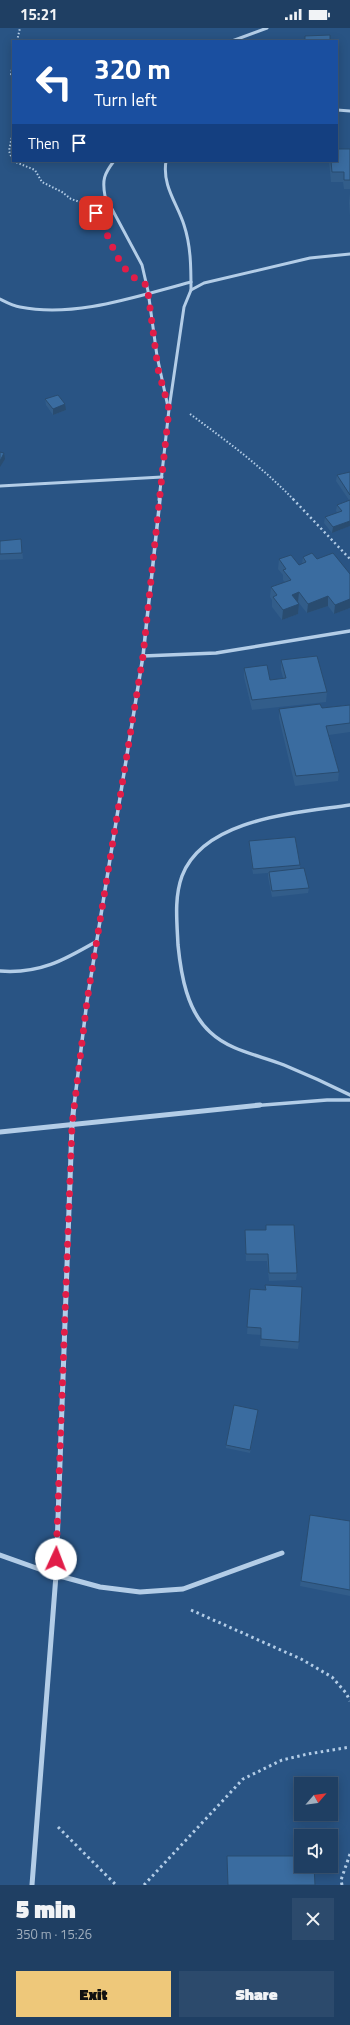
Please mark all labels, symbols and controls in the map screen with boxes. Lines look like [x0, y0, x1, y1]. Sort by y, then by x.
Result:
text: 15:21 [20, 3, 57, 26]
text: 320 m [94, 47, 171, 90]
icon: left [28, 56, 80, 108]
text: Turn left [94, 86, 157, 113]
text: Then [28, 132, 60, 155]
icon: arrive [68, 132, 90, 154]
pin [79, 196, 113, 230]
icon: arrive [85, 202, 107, 224]
position arrow [35, 1538, 77, 1580]
north arrow [294, 1777, 338, 1821]
map controls [294, 1777, 338, 1873]
button: sound [294, 1829, 338, 1873]
text: 5 min [16, 1891, 76, 1927]
button: close [292, 1898, 334, 1940]
text: 350 m · 15:26 [16, 1924, 92, 1944]
button: Exit [16, 1971, 171, 2017]
button: Share [179, 1971, 334, 2017]

